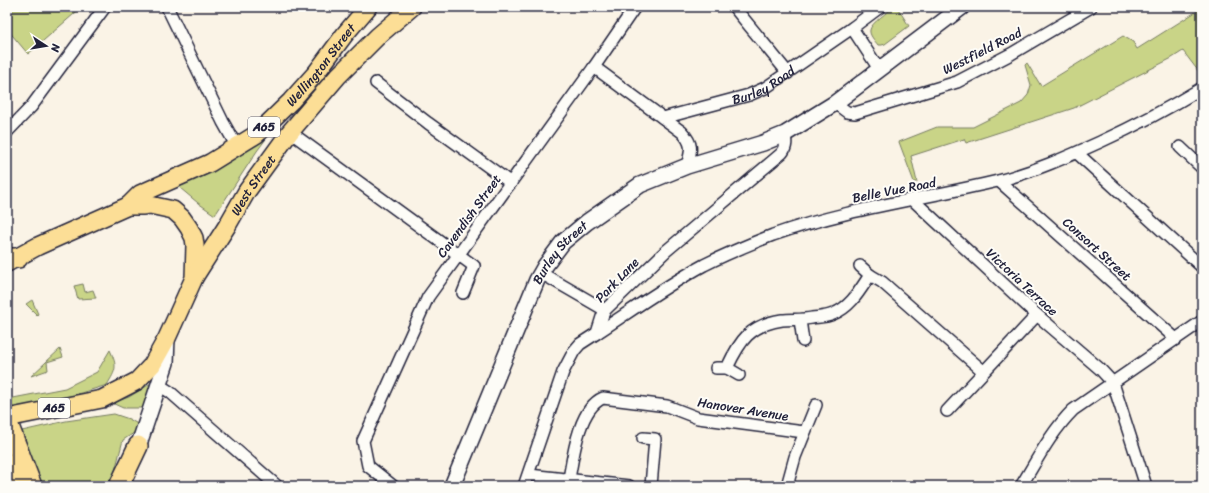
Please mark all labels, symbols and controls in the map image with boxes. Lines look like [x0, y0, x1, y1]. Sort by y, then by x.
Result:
street label: Wellington Street [280, 17, 362, 112]
street label: Westfield Road [938, 21, 1027, 81]
north arrow [26, 26, 66, 66]
text: N [45, 41, 66, 54]
street label: Burley Road [729, 59, 800, 111]
road number: A65 [248, 117, 280, 137]
street label: West Street [224, 149, 282, 220]
street label: Cavendish Street [431, 169, 508, 263]
street label: Belle Vue Road [850, 170, 939, 209]
street label: Consort Street [1057, 211, 1137, 287]
street label: Burley Street [526, 214, 593, 288]
street label: Victoria Terrace [981, 242, 1064, 322]
street label: Park Lane [589, 252, 645, 308]
street label: Hanover Avenue [696, 390, 790, 428]
road number: A65 [38, 398, 70, 418]

